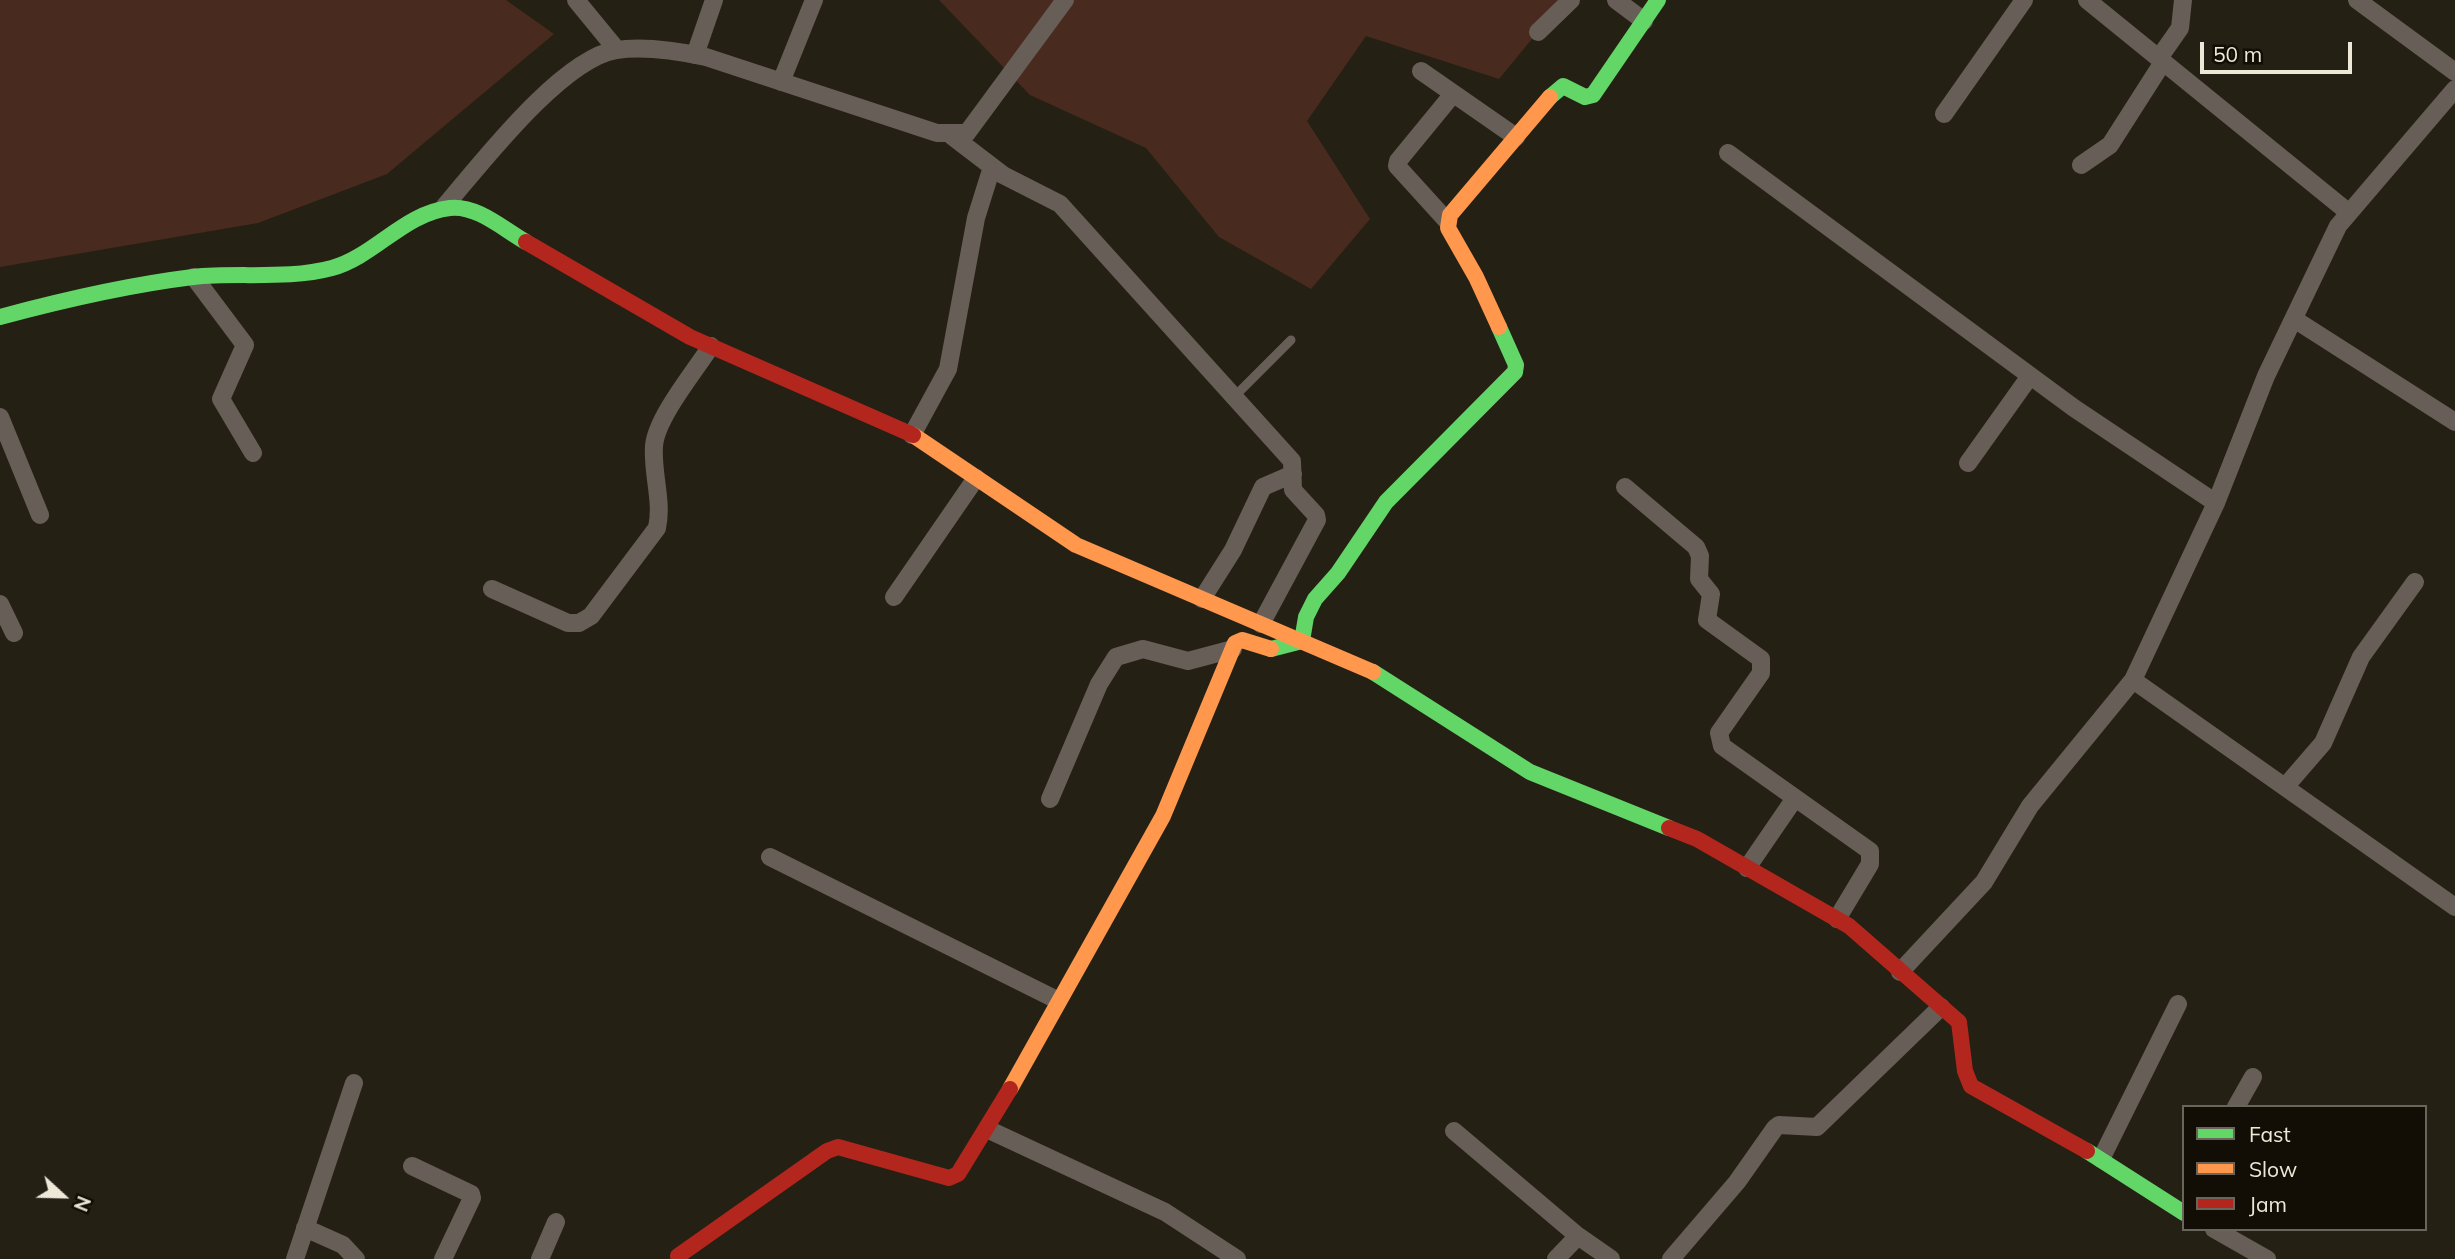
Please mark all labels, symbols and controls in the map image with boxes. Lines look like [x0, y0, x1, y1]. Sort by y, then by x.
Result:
scale bar [2203, 28, 2355, 72]
text: 50 m [2213, 41, 2262, 67]
legend [2182, 1105, 2427, 1231]
text: Fast [2249, 1121, 2291, 1147]
text: Slow [2249, 1156, 2297, 1182]
north arrow [28, 1161, 98, 1231]
text: Jam [2249, 1191, 2287, 1217]
text: N [69, 1193, 96, 1215]

